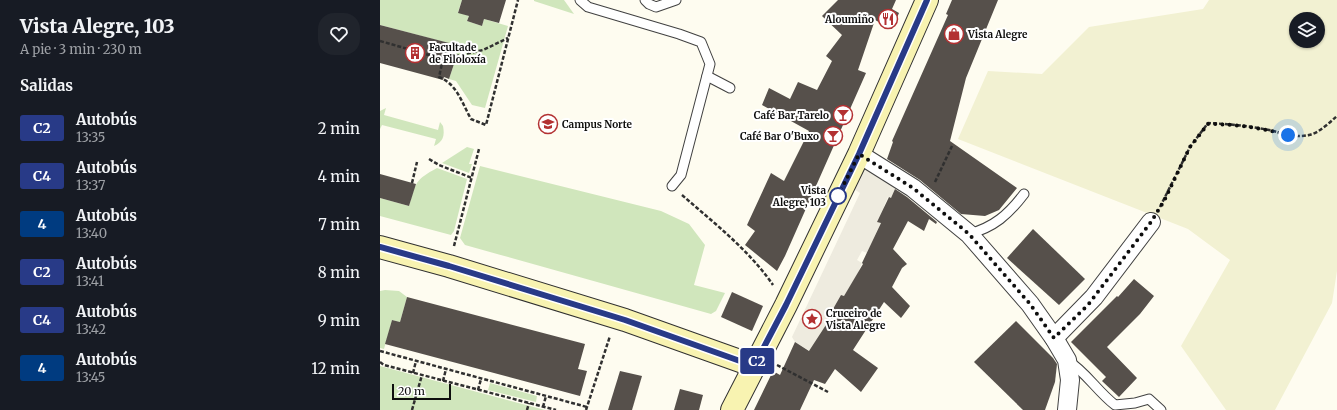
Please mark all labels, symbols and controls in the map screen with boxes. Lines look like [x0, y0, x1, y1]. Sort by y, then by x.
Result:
restaurant icon: Aloumiño [877, 8, 899, 30]
map controls [1289, 12, 1325, 48]
button: layers [1289, 12, 1325, 48]
button: heart [318, 13, 360, 55]
place label: Aloumiño [824, 13, 874, 26]
text: Vista Alegre, 103 [20, 14, 175, 38]
shop icon: Vista Alegre [943, 23, 965, 45]
place label: Vista Alegre [967, 28, 1028, 41]
text: A pie · 3 min · 230 m [20, 41, 142, 58]
place label: Facultade de Filoloxía [429, 41, 486, 66]
building icon: Facultade de Filoloxía [404, 42, 426, 64]
text: Salidas [20, 76, 73, 95]
bar icon: Café Bar Tarelo [832, 104, 854, 126]
place label: Café Bar Tarelo [754, 109, 829, 122]
text: Autobús [76, 110, 137, 129]
school or university icon: Campus Norte [537, 113, 559, 135]
place label: Campus Norte [562, 118, 633, 131]
text: C2 [33, 119, 51, 137]
text: 2 min [318, 119, 360, 138]
bar icon: Café Bar O'Buxo [822, 125, 844, 147]
your location [1278, 125, 1298, 145]
text: 13:35 [76, 129, 105, 146]
place label: Café Bar O'Buxo [740, 130, 819, 143]
text: Autobús [76, 158, 137, 177]
text: C4 [33, 167, 51, 185]
text: 4 min [318, 167, 360, 186]
text: 13:37 [76, 177, 105, 194]
place label: Vista Alegre, 103 [772, 184, 826, 209]
marker: Vista Alegre, 103 [829, 187, 847, 205]
text: Autobús [76, 206, 137, 225]
text: 4 [38, 215, 46, 233]
text: 7 min [318, 215, 360, 234]
text: 13:40 [76, 225, 107, 242]
text: Autobús [76, 254, 137, 273]
text: C2 [33, 263, 51, 281]
text: 8 min [318, 263, 360, 282]
text: 13:41 [76, 273, 104, 290]
text: Autobús [76, 302, 137, 321]
place label: Cruceiro de Vista Alegre [825, 307, 886, 332]
place icon: Cruceiro de Vista Alegre [801, 308, 823, 330]
text: C4 [33, 311, 51, 329]
text: 9 min [318, 311, 360, 330]
text: 13:42 [76, 321, 106, 338]
line badge: C2 [739, 348, 775, 374]
text: Autobús [76, 350, 137, 369]
text: C2 [748, 352, 766, 370]
text: 4 [38, 359, 46, 377]
text: 12 min [311, 359, 360, 378]
text: 13:45 [76, 369, 105, 386]
scale bar [392, 382, 451, 401]
text: 20 m [398, 384, 425, 398]

